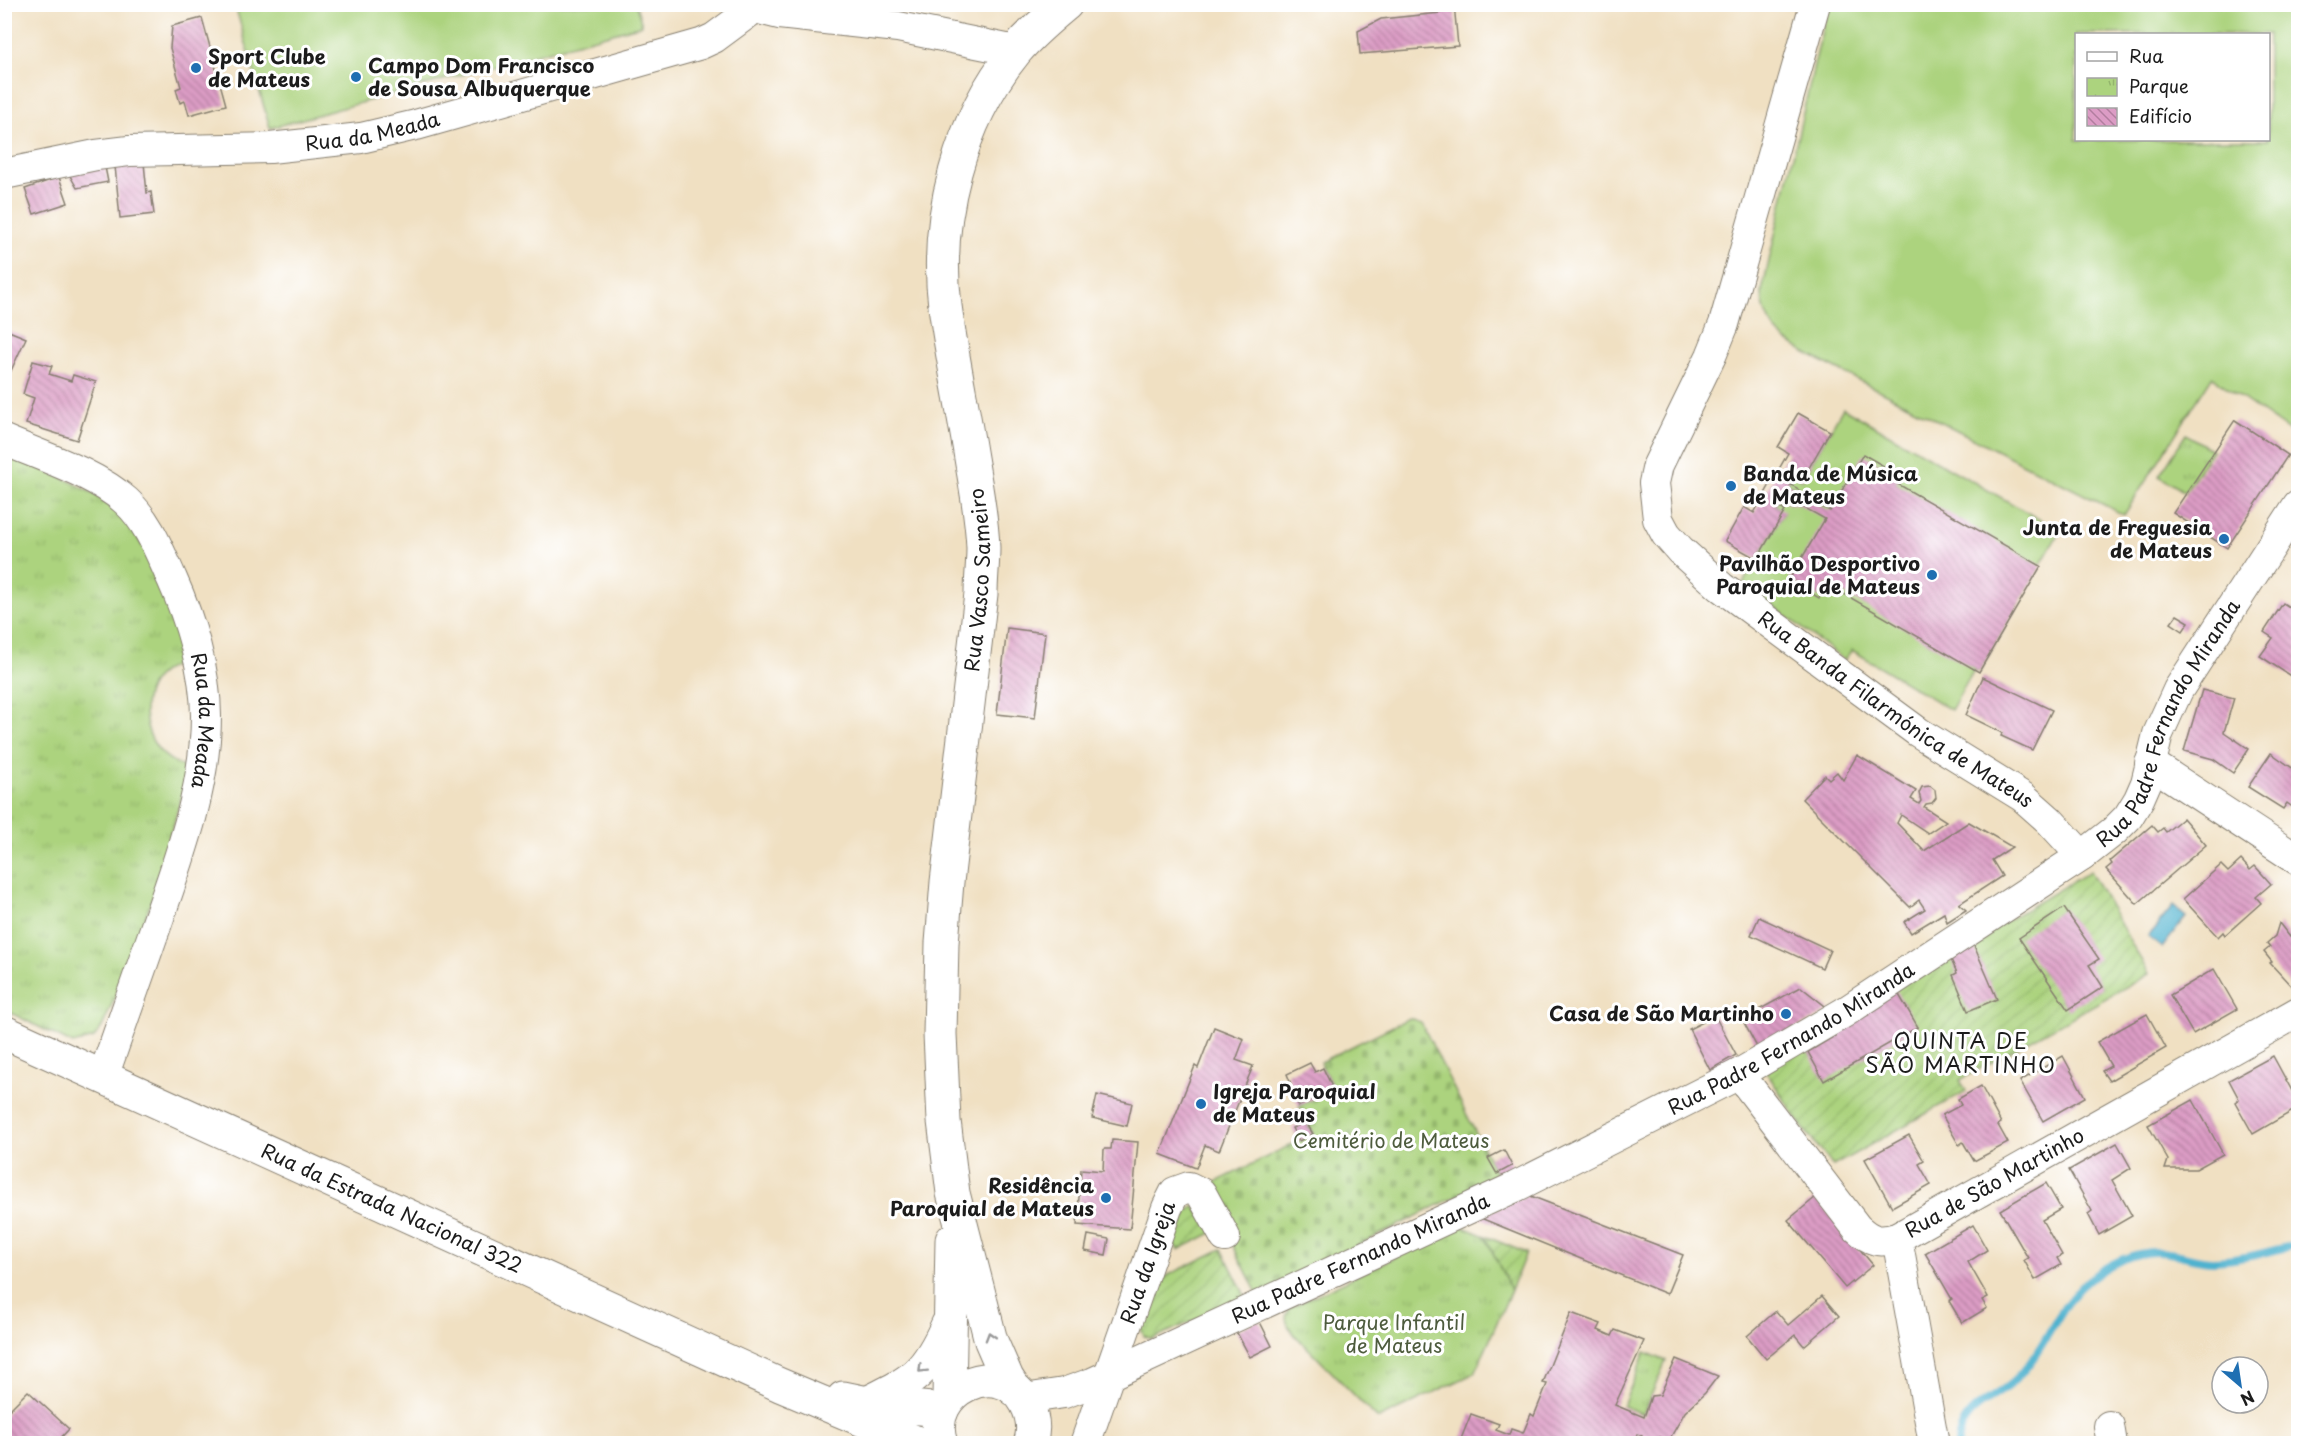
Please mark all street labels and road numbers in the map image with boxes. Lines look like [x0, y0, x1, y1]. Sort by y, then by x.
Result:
street label: Rua da Meada [303, 103, 443, 158]
street label: Rua Vasco Sameiro [956, 486, 997, 673]
street label: Rua Padre Fernando Miranda [2089, 592, 2247, 854]
street label: Rua Banda Filarmónica de Mateus [1752, 603, 2041, 814]
street label: Rua da Meada [184, 650, 222, 792]
street label: Rua Padre Fernando Miranda [1662, 954, 1921, 1122]
street label: Rua de São Martinho [1899, 1120, 2089, 1245]
street label: Rua da Estrada Nacional 322 [257, 1135, 528, 1280]
street label: Rua Padre Fernando Miranda [1226, 1185, 1495, 1331]
street label: Rua da Igreja [1112, 1197, 1182, 1328]

